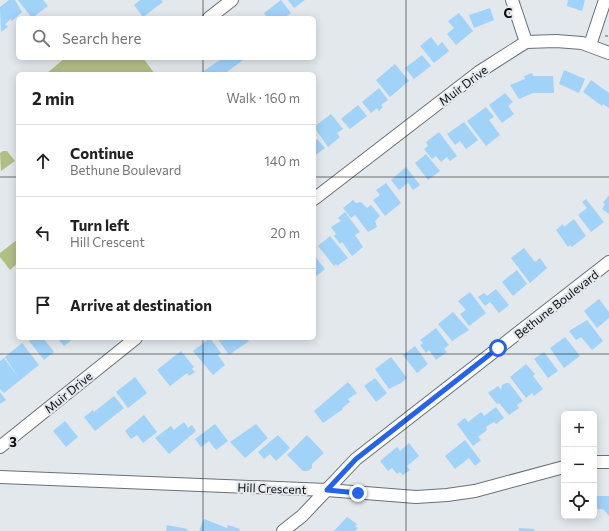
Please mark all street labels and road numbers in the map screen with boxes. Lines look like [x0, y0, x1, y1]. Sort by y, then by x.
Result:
street label: Muir Drive [436, 62, 490, 108]
street label: Bethune Boulevard [511, 267, 601, 341]
street label: Muir Drive [41, 369, 95, 415]
street label: Hill Crescent [237, 480, 307, 496]

